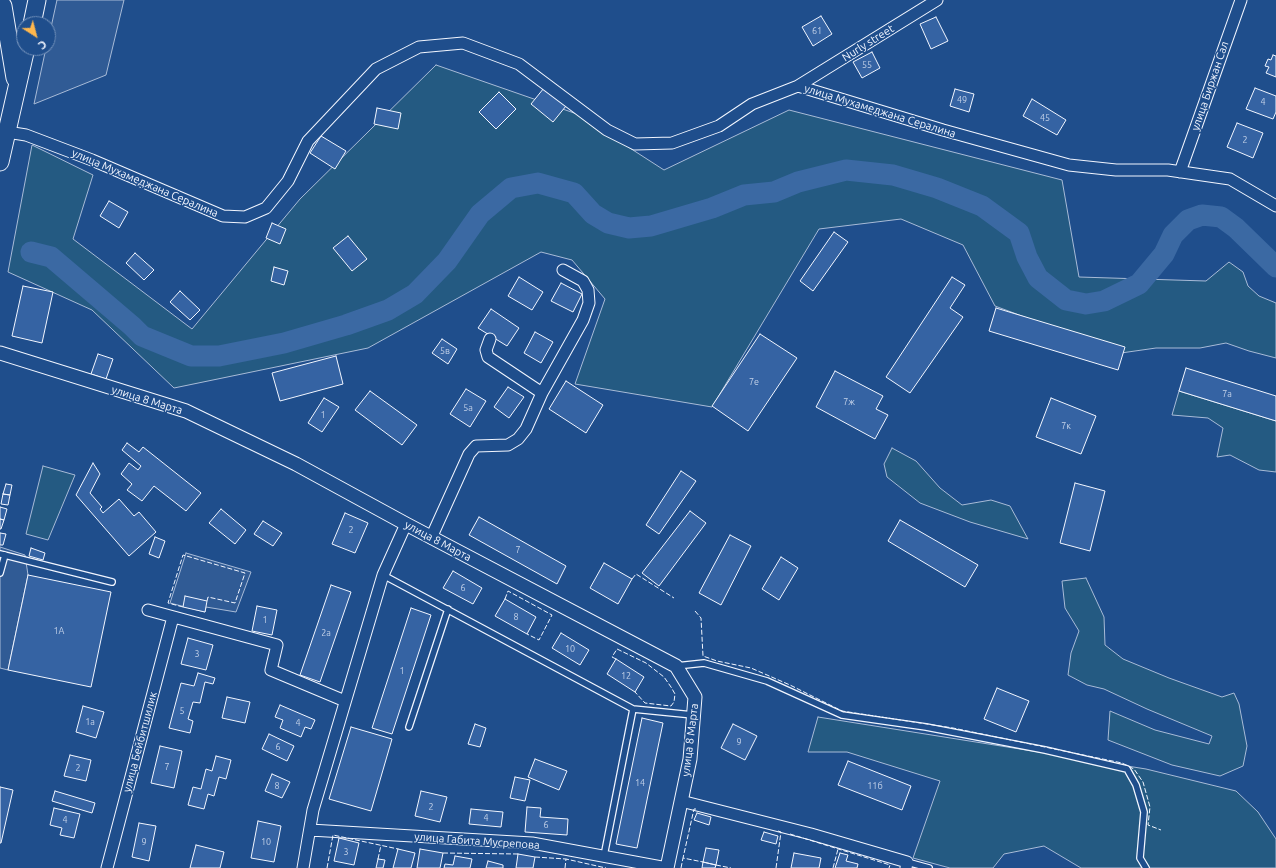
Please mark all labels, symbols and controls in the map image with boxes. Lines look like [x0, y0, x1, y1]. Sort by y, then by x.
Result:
north arrow [16, 16, 56, 56]
street label: Nurly street [840, 22, 896, 64]
house number: 61 [812, 26, 822, 36]
text: С [36, 38, 49, 52]
street label: улица Биржан Сал [1188, 40, 1232, 132]
house number: 55 [862, 60, 872, 70]
street label: улица Мухамеджана Сералина [803, 82, 957, 140]
house number: 49 [957, 95, 967, 105]
house number: 4 [1260, 97, 1266, 107]
house number: 45 [1040, 113, 1050, 123]
house number: 2 [1242, 135, 1248, 145]
street label: улица Мухамеджана Сералина [70, 146, 220, 220]
house number: 5в [440, 346, 450, 356]
house number: 7е [749, 377, 759, 387]
street label: улица 8 Марта [110, 383, 184, 417]
house number: 7а [1222, 389, 1232, 399]
house number: 7ж [843, 397, 855, 407]
house number: 5а [463, 403, 473, 413]
house number: 1 [320, 410, 326, 420]
house number: 7к [1061, 421, 1071, 431]
street label: улица 8 Марта [402, 518, 474, 564]
house number: 2 [348, 525, 354, 535]
house number: 7 [515, 545, 521, 555]
house number: 6 [460, 583, 466, 593]
house number: 8 [513, 612, 519, 622]
house number: 1 [262, 615, 268, 625]
house number: 1А [54, 626, 64, 636]
house number: 2а [321, 628, 331, 638]
house number: 10 [565, 644, 575, 654]
house number: 3 [194, 649, 200, 659]
house number: 1 [399, 666, 405, 676]
house number: 12 [621, 671, 631, 681]
street label: улица Бейбитшилик [120, 690, 160, 794]
street label: улица 8 Марта [679, 703, 701, 777]
house number: 5 [179, 706, 185, 716]
house number: 1а [85, 717, 95, 727]
house number: 4 [295, 718, 301, 728]
house number: 9 [736, 737, 742, 747]
house number: 6 [275, 742, 281, 752]
house number: 7 [164, 762, 170, 772]
house number: 2 [75, 763, 81, 773]
house number: 14 [635, 778, 645, 788]
house number: 8 [274, 781, 280, 791]
house number: 11б [867, 781, 883, 791]
house number: 2 [428, 802, 434, 812]
house number: 4 [483, 813, 489, 823]
house number: 4 [62, 815, 68, 825]
house number: 6 [543, 820, 549, 830]
street label: улица Габита Мусрепова [414, 830, 540, 852]
house number: 9 [141, 837, 147, 847]
house number: 10 [261, 837, 271, 847]
house number: 3 [343, 847, 349, 857]

